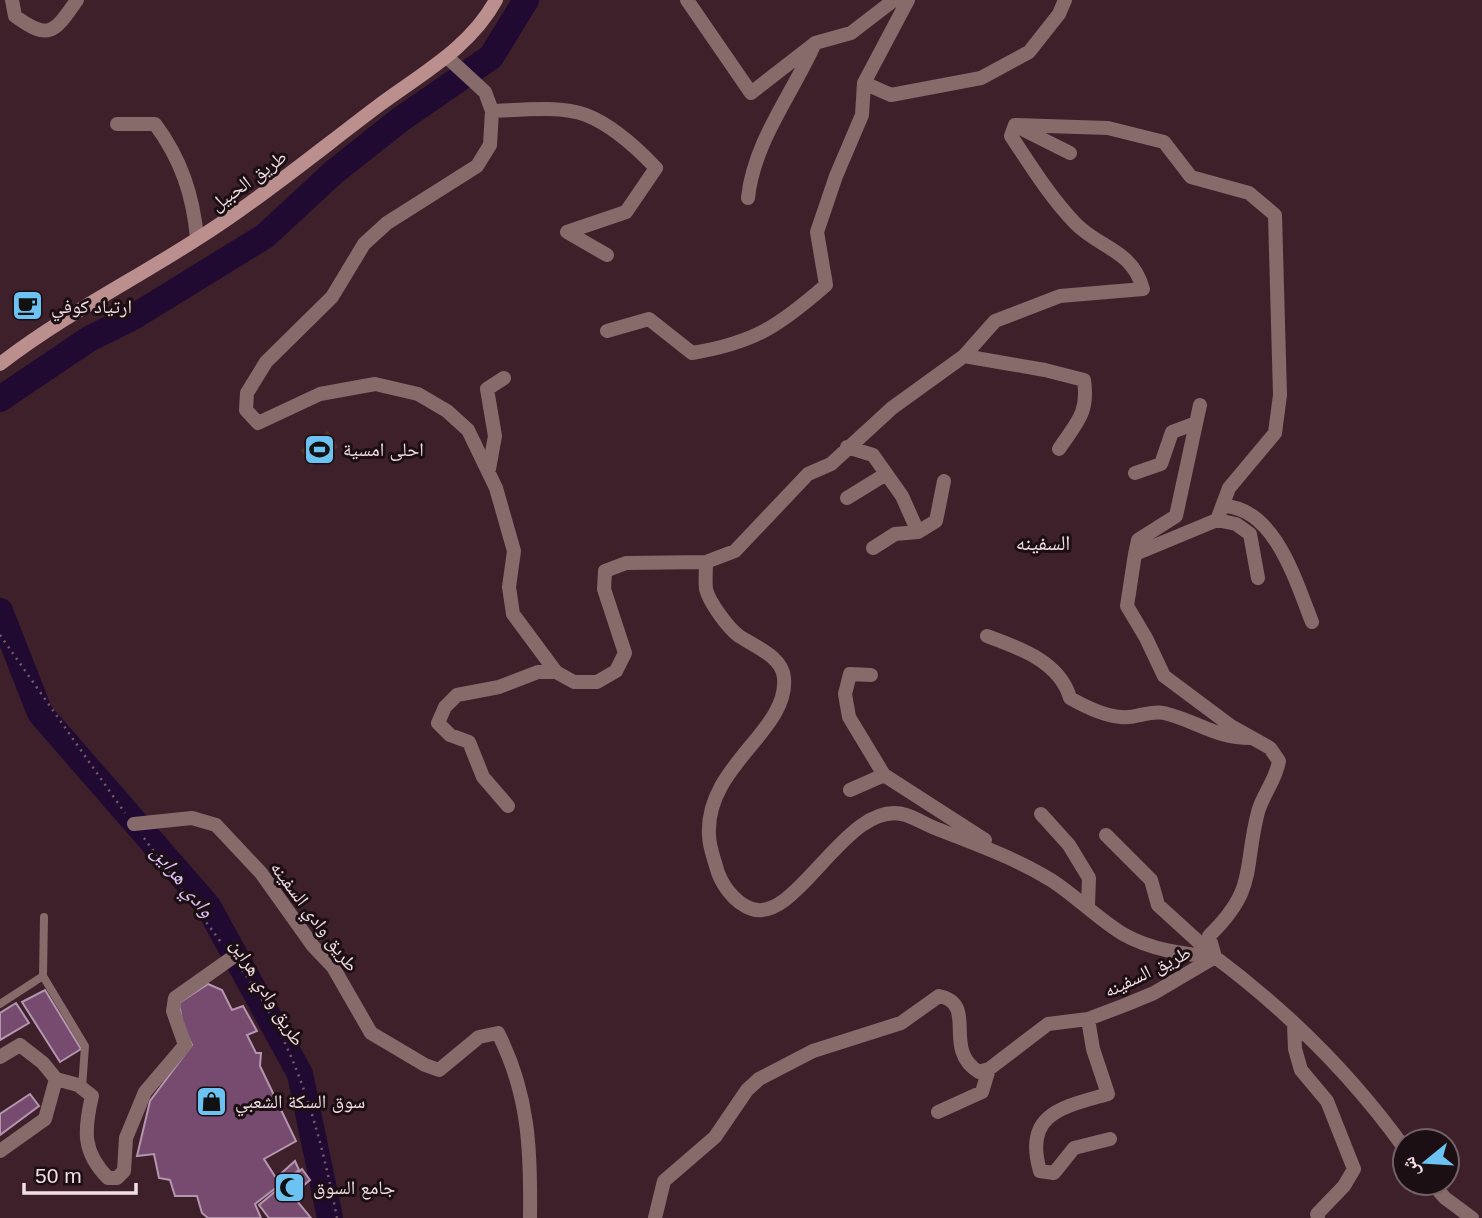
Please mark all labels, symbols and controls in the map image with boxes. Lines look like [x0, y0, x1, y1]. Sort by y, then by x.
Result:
street label: طريق الحبيل [206, 146, 291, 216]
cafe icon: ارتياد كوفي [11, 289, 45, 323]
place label: ارتياد كوفي [51, 296, 132, 322]
sports icon: احلى امسية [303, 432, 337, 466]
place label: احلى امسية [343, 439, 424, 461]
district label: السفينه [1016, 531, 1070, 554]
water label: وادي هراين [143, 840, 219, 925]
street label: طريق وادي السفينه [263, 857, 363, 978]
street label: طريق وادي هراين [222, 935, 309, 1052]
street label: طريق السفينه [1101, 941, 1194, 1002]
shop icon: سوق السكة الشعبي [195, 1084, 229, 1118]
place label: سوق السكة الشعبي [235, 1091, 365, 1117]
north arrow [1391, 1127, 1461, 1197]
scale bar [24, 1152, 136, 1196]
text: ش [1397, 1154, 1424, 1180]
text: 50 m [35, 1164, 82, 1187]
mosque icon: جامع السوق [273, 1170, 307, 1204]
place label: جامع السوق [313, 1177, 395, 1200]

